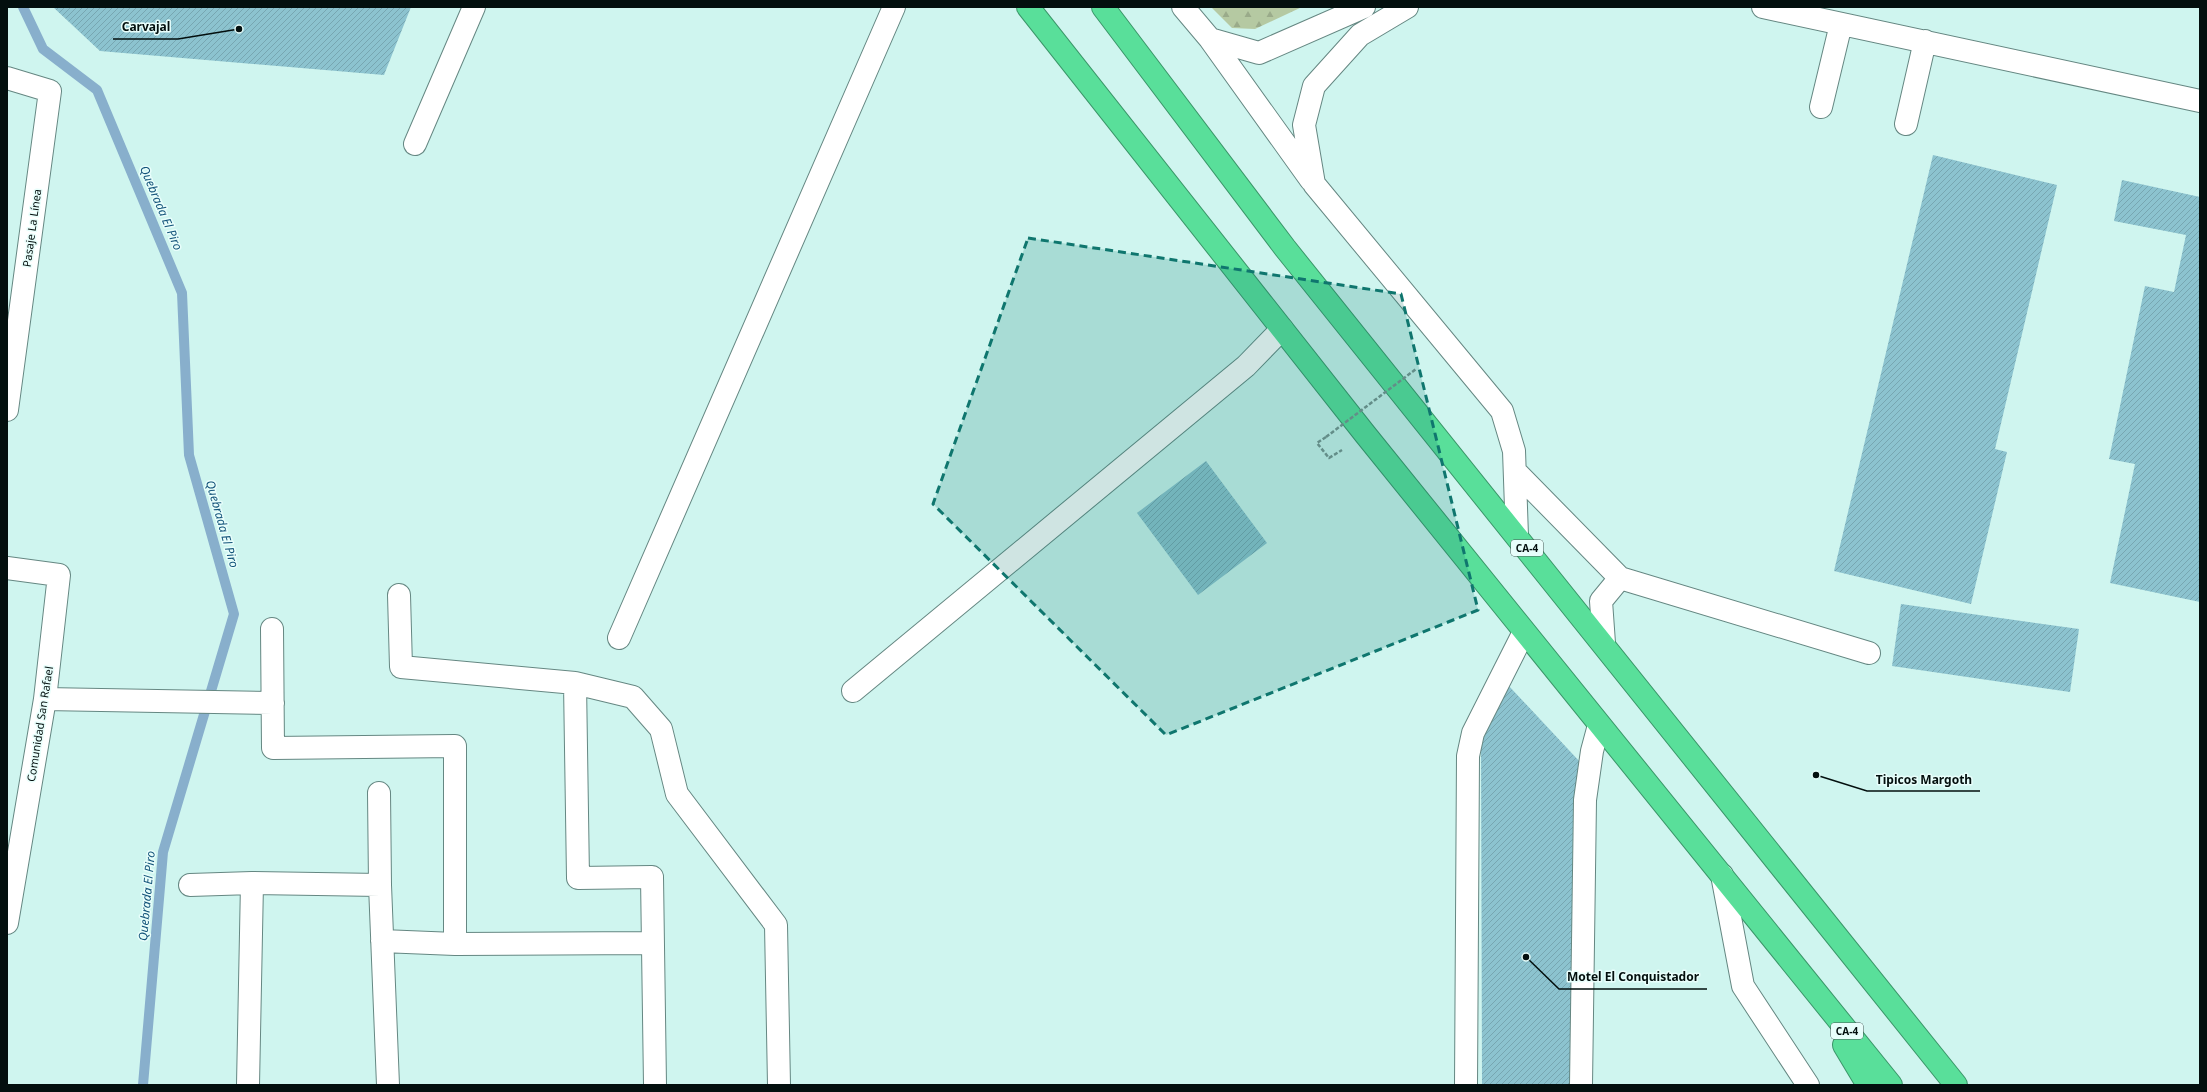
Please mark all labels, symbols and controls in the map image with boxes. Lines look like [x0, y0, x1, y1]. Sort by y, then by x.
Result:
callout: Carvajal [113, 15, 178, 39]
text: Carvajal [122, 18, 170, 35]
water label: Quebrada El Piro [136, 163, 187, 253]
street label: Pasaje La Línea [19, 188, 44, 268]
water label: Quebrada El Piro [202, 478, 243, 570]
road number: CA-4 [1511, 540, 1543, 556]
street label: Comunidad San Rafael [23, 665, 56, 783]
callout: Tipicos Margoth [1867, 767, 1980, 791]
text: Tipicos Margoth [1876, 771, 1972, 788]
water label: Quebrada El Piro [134, 850, 159, 942]
callout: Motel El Conquistador [1559, 965, 1707, 989]
text: Motel El Conquistador [1567, 968, 1700, 985]
road number: CA-4 [1831, 1023, 1863, 1039]

